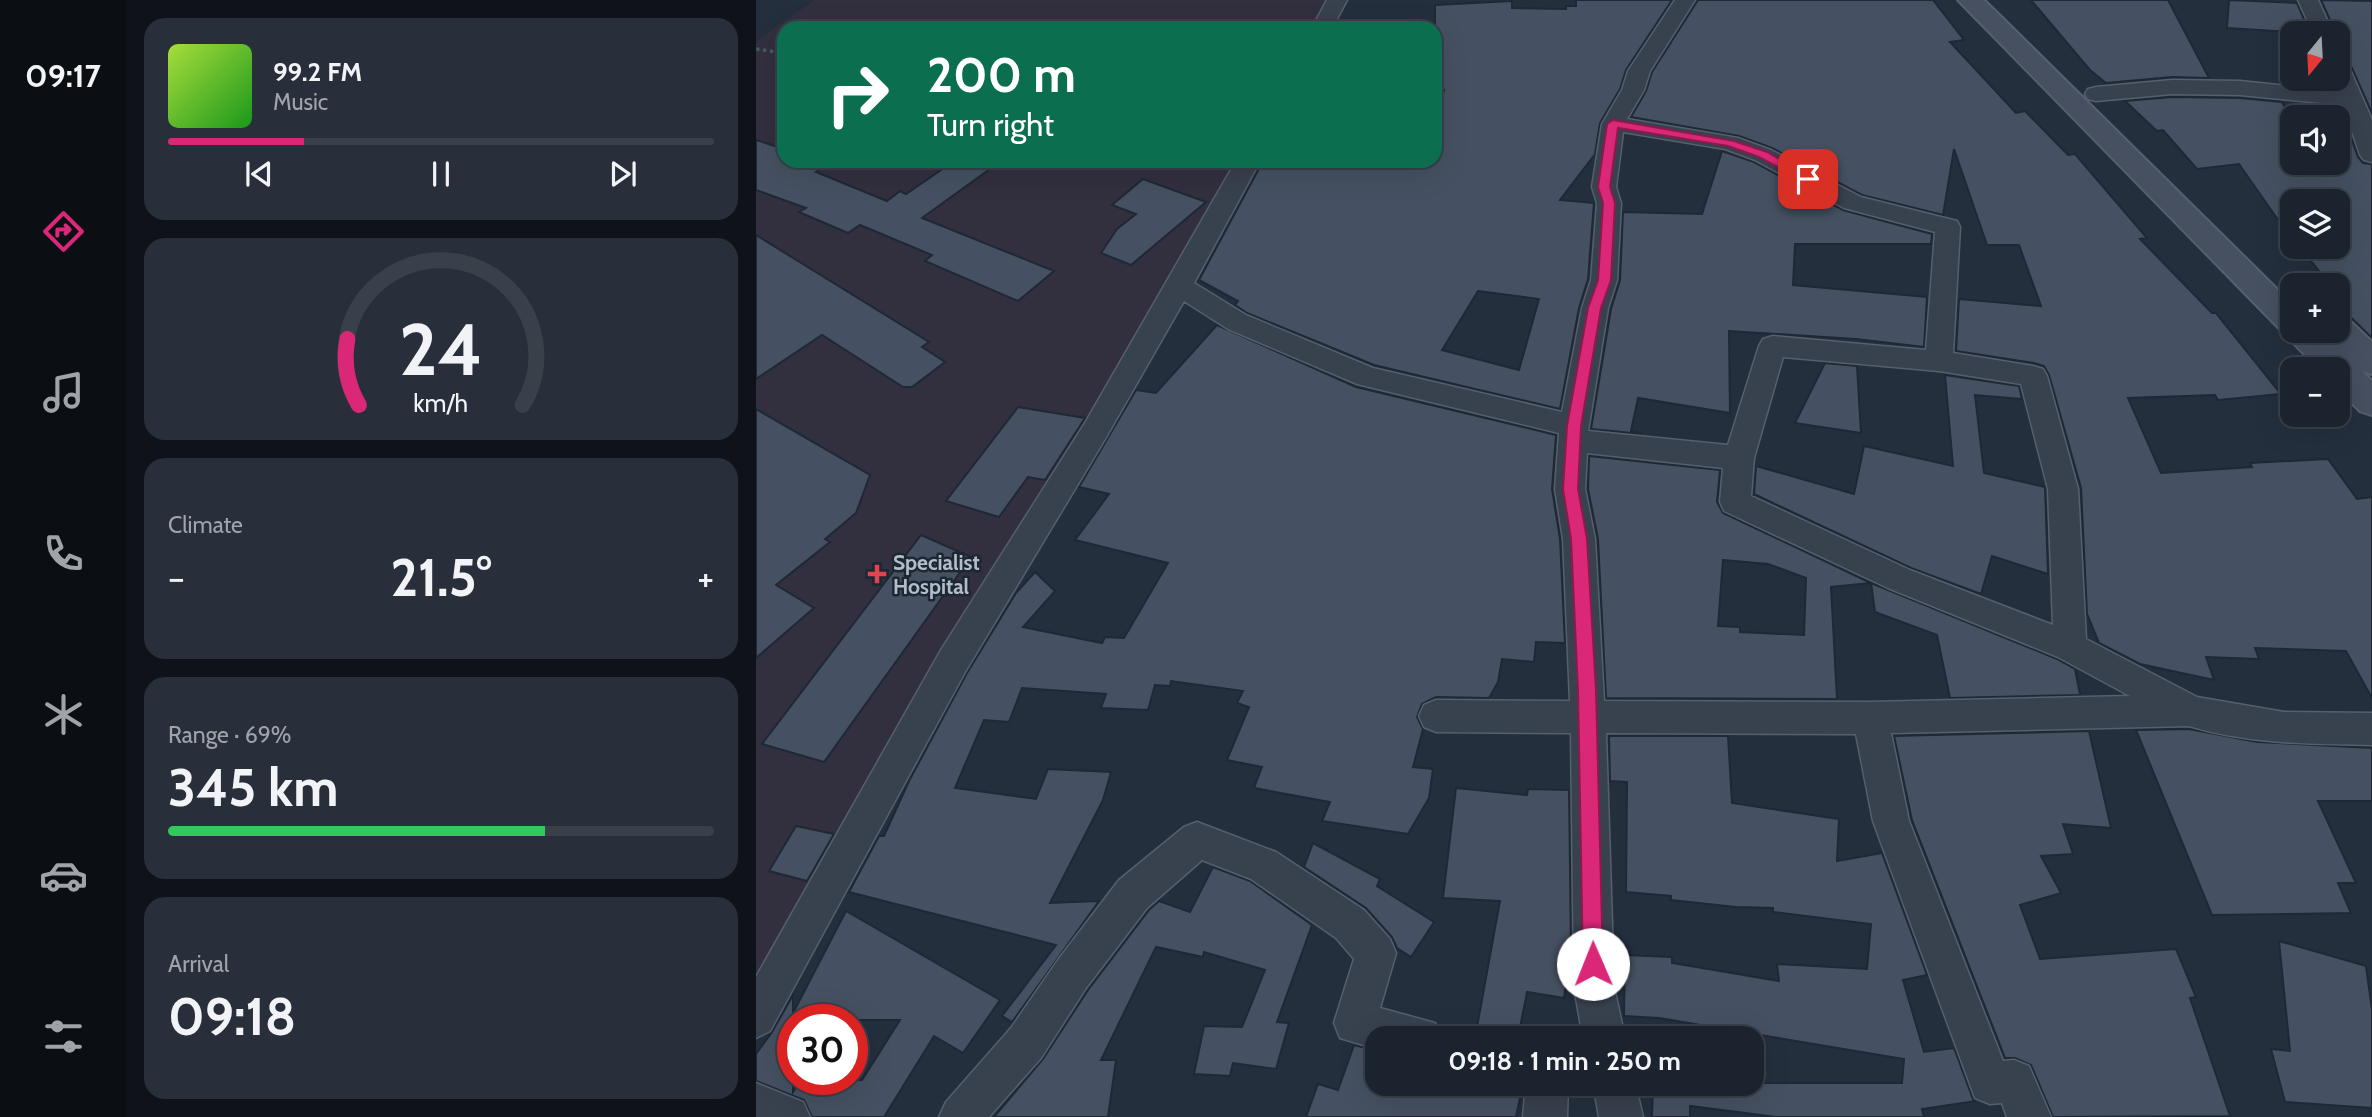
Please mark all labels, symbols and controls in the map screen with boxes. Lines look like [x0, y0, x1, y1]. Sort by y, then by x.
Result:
north arrow [2280, 21, 2350, 91]
map controls [2280, 21, 2350, 427]
text: 200 m [927, 45, 1076, 104]
icon: right [812, 49, 903, 140]
text: 09:17 [25, 56, 101, 95]
text: 99.2 FM [273, 56, 362, 88]
text: Music [273, 88, 328, 116]
text: Turn right [927, 105, 1054, 144]
button: sound [2280, 105, 2350, 175]
pin [1778, 149, 1838, 209]
icon: previous [240, 155, 278, 193]
icon: pause [422, 155, 460, 193]
icon: next [604, 155, 642, 193]
icon: arrive [1789, 160, 1827, 198]
button: layers [2280, 189, 2350, 259]
icon: directions [39, 207, 88, 256]
button: + [2280, 273, 2350, 343]
text: 24 [399, 305, 483, 393]
button: − [2280, 357, 2350, 427]
icon: music [39, 368, 88, 417]
text: km/h [414, 387, 468, 417]
text: Climate [168, 511, 243, 539]
icon: phone [39, 529, 88, 578]
text: 21.5° [390, 546, 492, 609]
place label: Specialist Hospital [893, 550, 980, 599]
text: − [168, 554, 185, 601]
text: + [697, 554, 714, 601]
marker: Specialist Hospital [867, 564, 887, 584]
icon: climate [39, 690, 88, 739]
text: Range · 69% [168, 721, 292, 749]
text: 345 km [168, 756, 338, 819]
icon: car [39, 851, 88, 900]
position arrow [1556, 927, 1630, 1001]
text: Arrival [168, 950, 229, 978]
text: 09:18 [168, 985, 296, 1048]
speed limit sign: 30 [777, 1004, 868, 1095]
icon: filters [39, 1012, 88, 1061]
text: 09:18 · 1 min · 250 m [1448, 1045, 1681, 1077]

